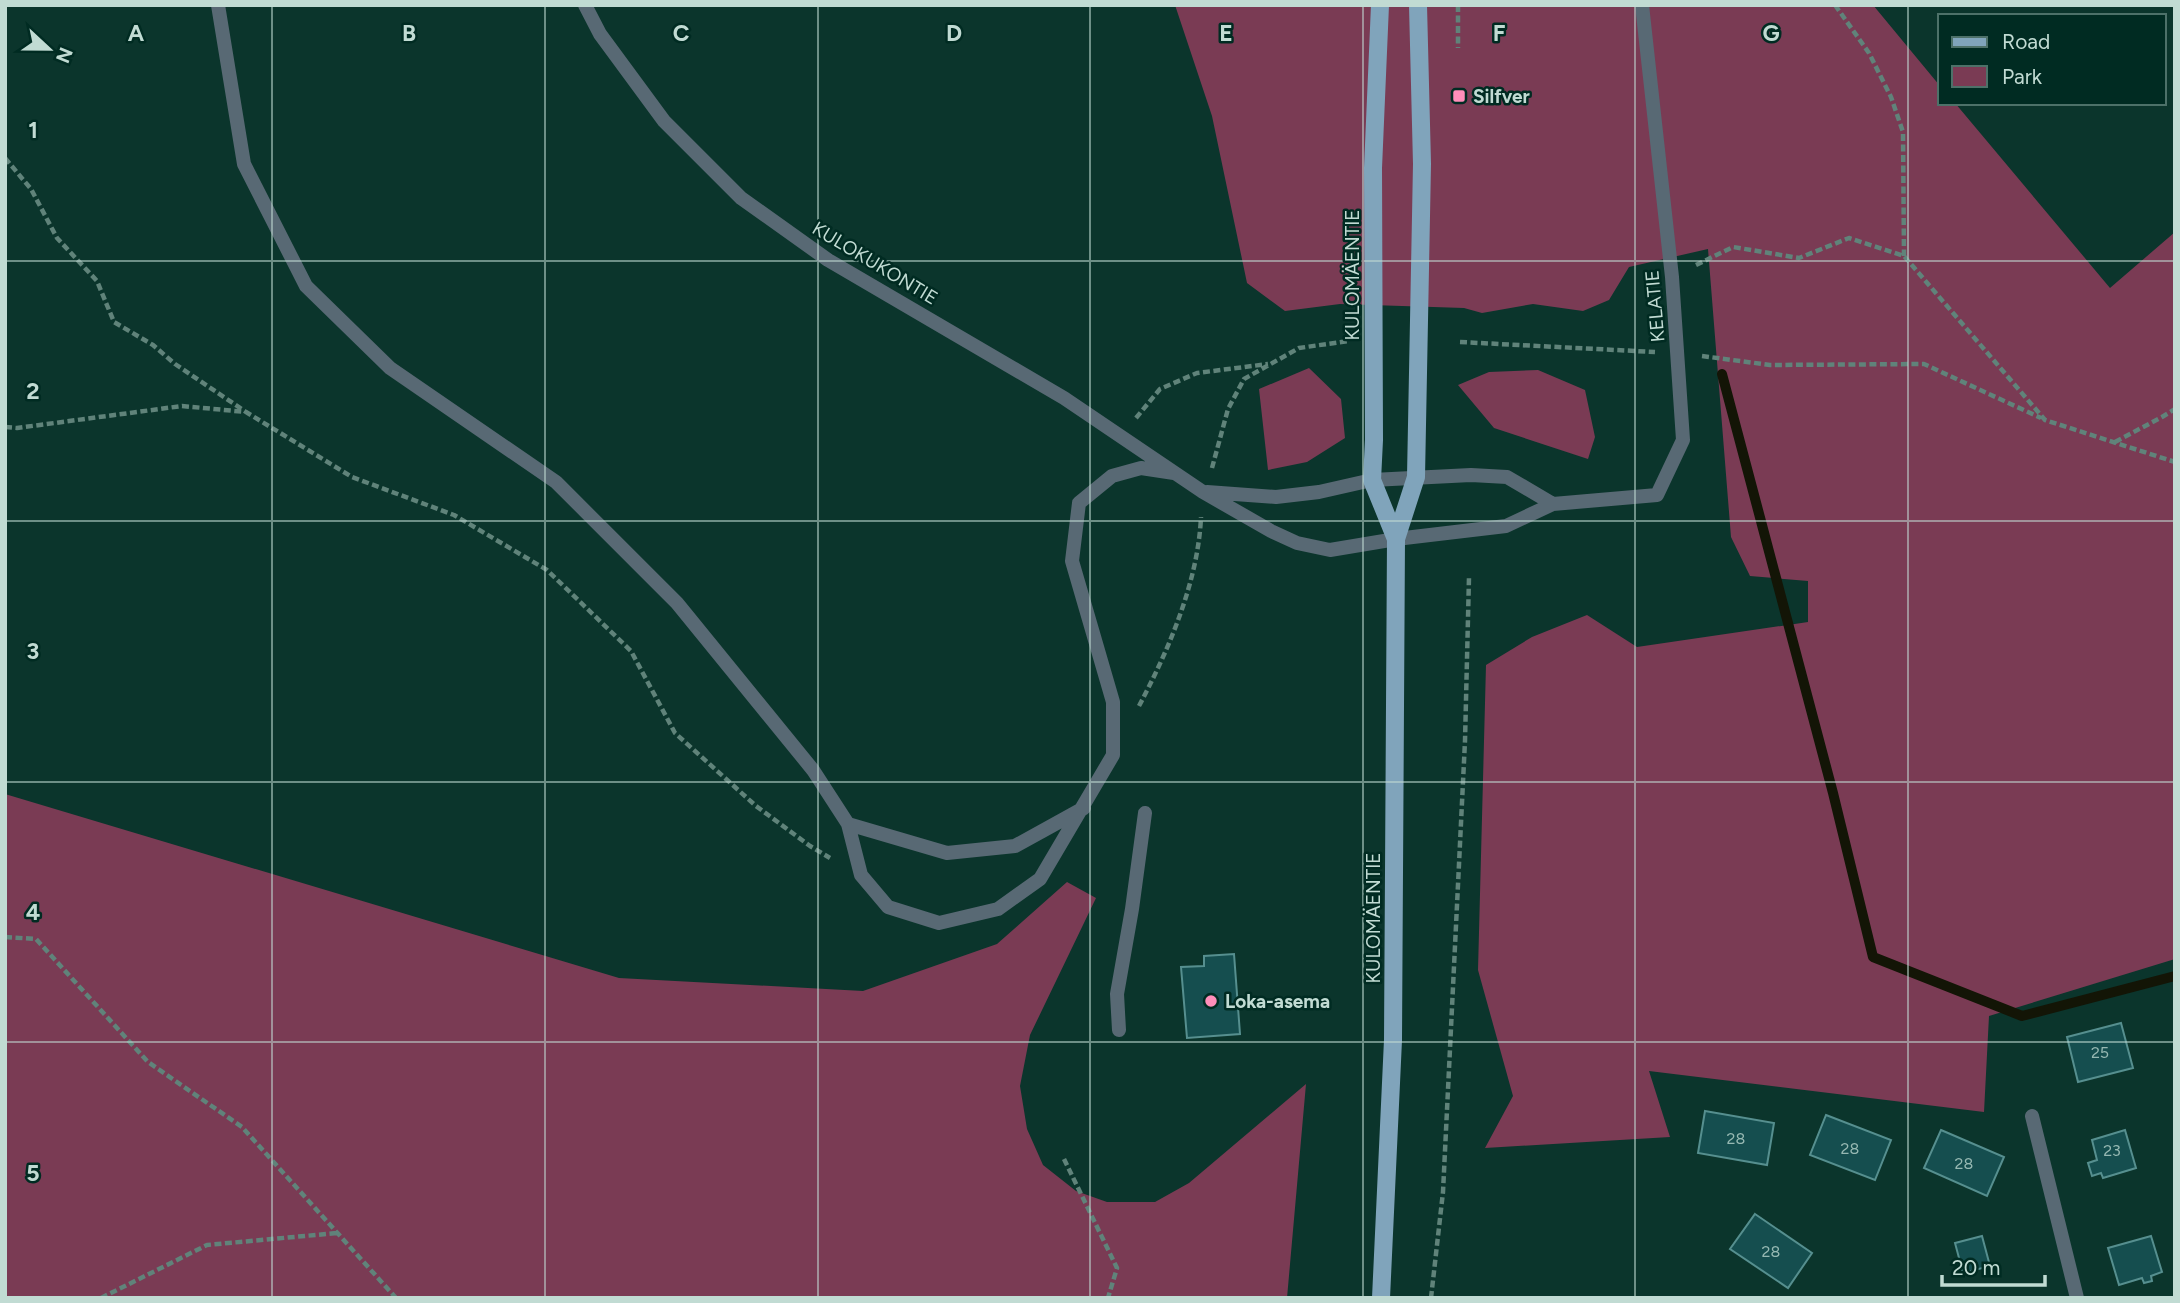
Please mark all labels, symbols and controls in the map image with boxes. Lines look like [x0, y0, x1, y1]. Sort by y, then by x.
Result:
north arrow [14, 14, 84, 84]
legend [1938, 14, 2166, 105]
text: A [128, 19, 145, 47]
text: B [402, 19, 416, 47]
text: C [673, 19, 690, 47]
text: D [946, 19, 962, 47]
text: E [1219, 19, 1233, 47]
text: F [1493, 19, 1506, 47]
text: G [1762, 19, 1780, 47]
text: Road [2002, 29, 2050, 54]
text: N [51, 44, 78, 66]
text: Park [2002, 64, 2043, 89]
place label: Silfver [1473, 85, 1530, 108]
marker: Silfver [1451, 88, 1467, 104]
text: 1 [28, 116, 38, 144]
street label: KULOMÄENTIE [1341, 209, 1364, 341]
street label: KULOKUKONTIE [808, 217, 942, 309]
street label: KELATIE [1640, 269, 1670, 343]
text: 2 [26, 377, 40, 405]
text: 3 [27, 637, 39, 665]
street label: KULOMÄENTIE [1362, 852, 1385, 984]
text: 4 [26, 898, 40, 926]
place label: Loka-asema [1225, 990, 1330, 1013]
marker: Loka-asema [1203, 993, 1219, 1009]
house number: 25 [2091, 1043, 2109, 1062]
house number: 28 [1727, 1129, 1745, 1148]
house number: 28 [1841, 1139, 1859, 1158]
house number: 23 [2103, 1141, 2121, 1160]
house number: 28 [1955, 1154, 1973, 1173]
text: 5 [26, 1159, 40, 1187]
house number: 28 [1762, 1242, 1780, 1261]
scale bar [1942, 1244, 2045, 1288]
text: 20 m [1952, 1255, 2000, 1280]

